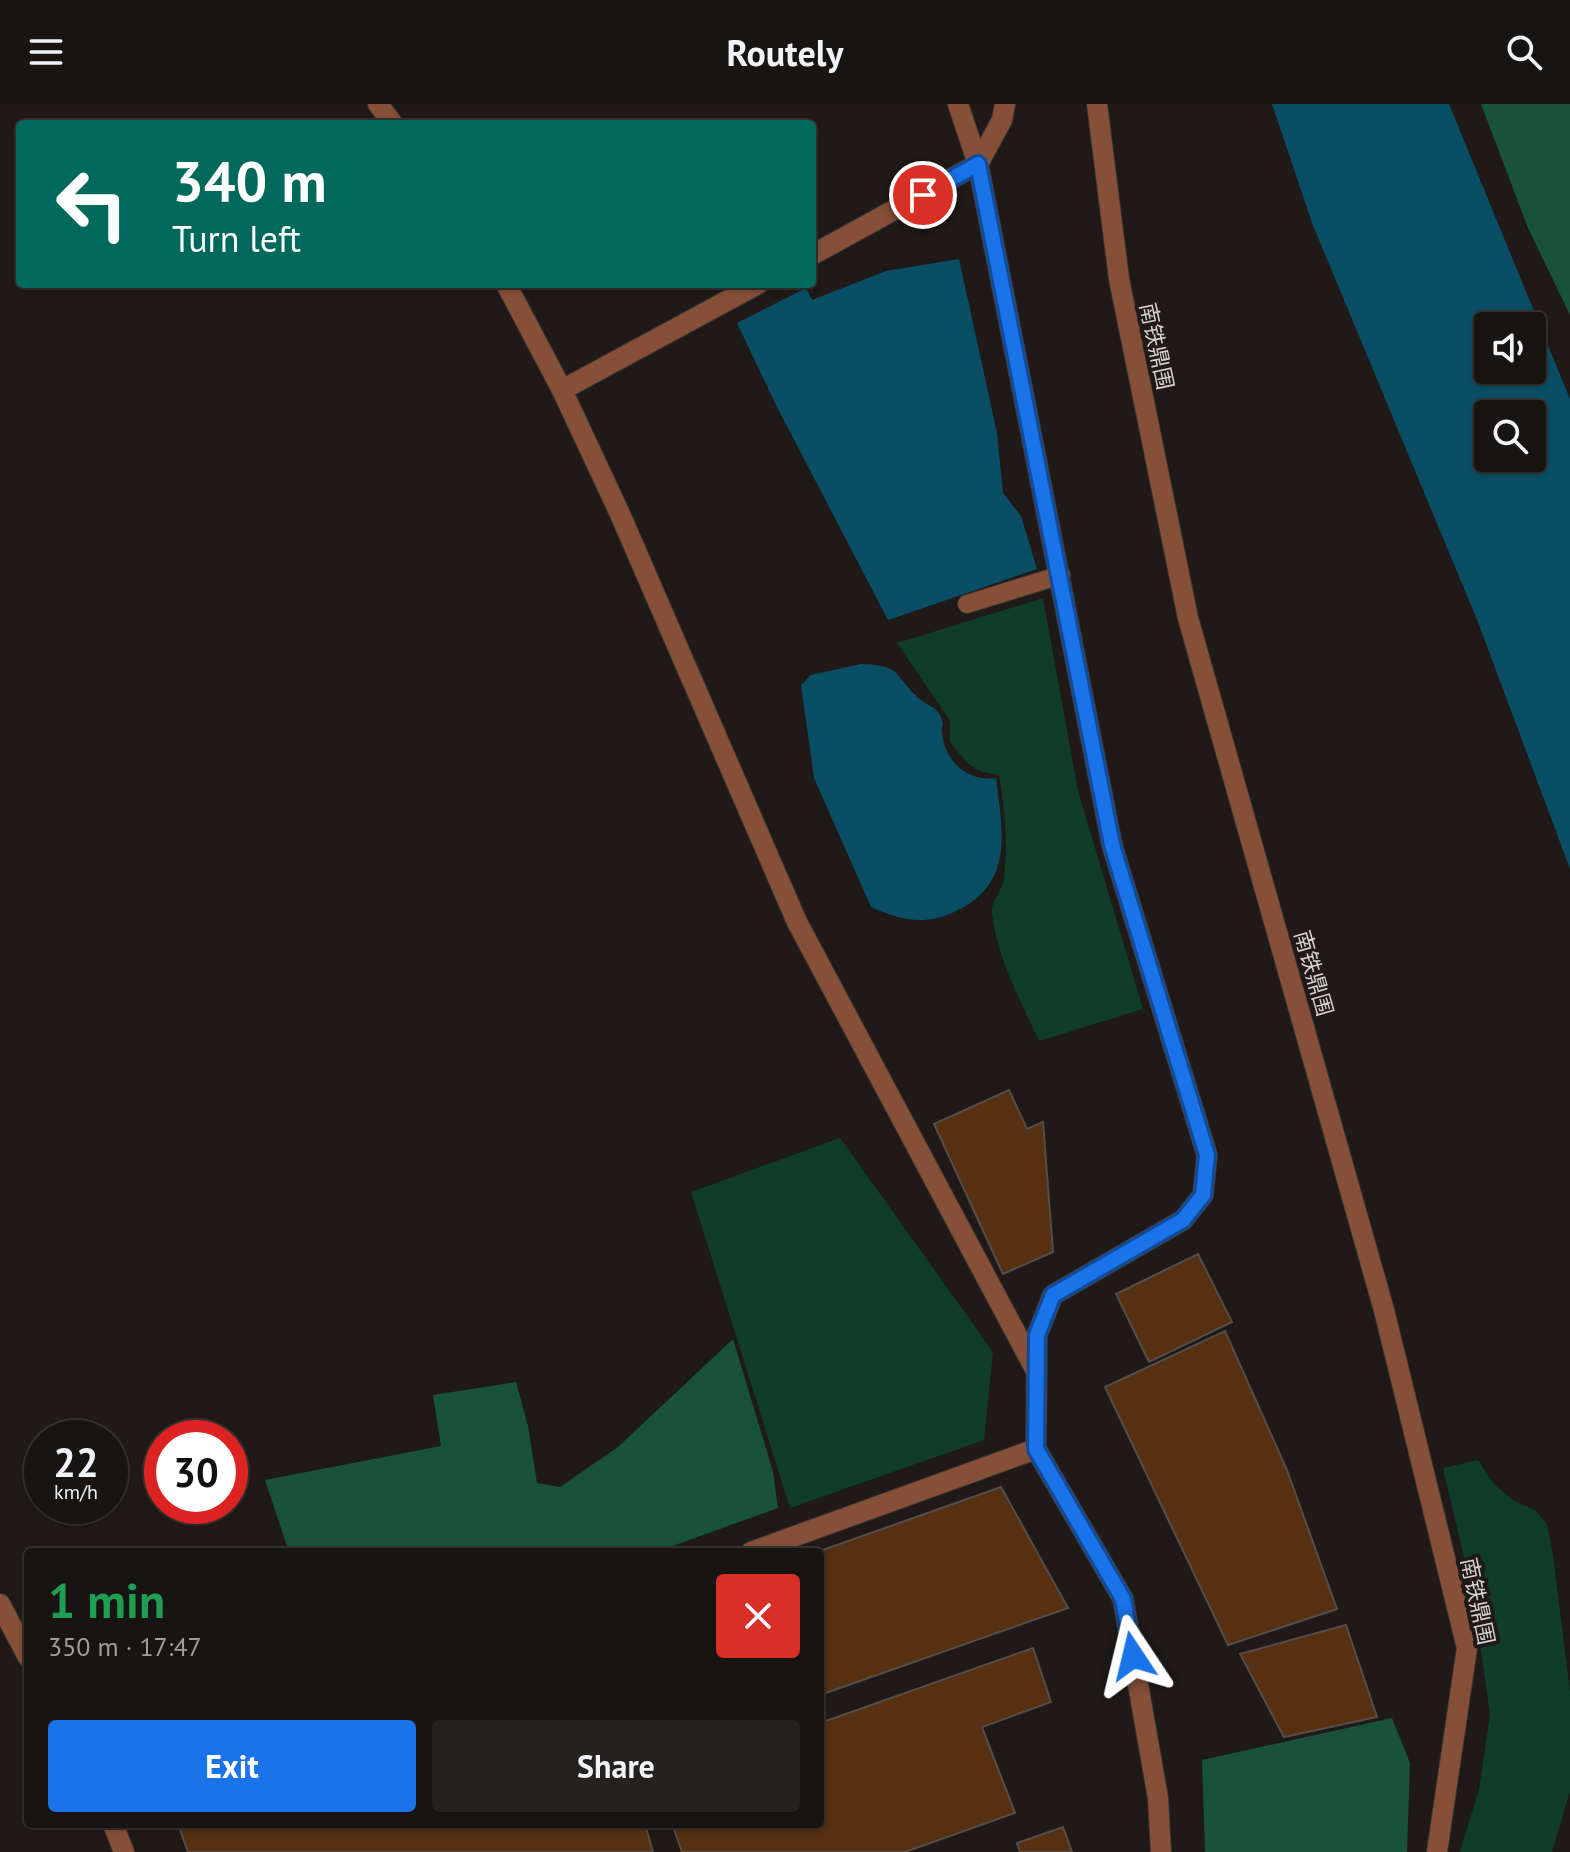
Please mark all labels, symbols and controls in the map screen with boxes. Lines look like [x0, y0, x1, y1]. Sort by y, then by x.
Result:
text: Routely [726, 29, 844, 76]
icon: menu [24, 30, 68, 74]
icon: search [1502, 30, 1546, 74]
text: 340 m [172, 145, 327, 217]
icon: left [40, 152, 144, 256]
pin [889, 161, 957, 229]
icon: arrive [901, 173, 945, 217]
text: Turn left [172, 215, 301, 262]
street label: 南铁鼎围 [1134, 300, 1180, 392]
map controls [1474, 312, 1546, 472]
button: sound [1474, 312, 1546, 384]
button: search [1474, 400, 1546, 472]
street label: 南铁鼎围 [1288, 927, 1340, 1019]
speed limit sign: 30 [144, 1420, 248, 1524]
text: 22 [53, 1436, 99, 1488]
text: km/h [54, 1479, 98, 1505]
street label: 南铁鼎围 [1455, 1555, 1501, 1647]
text: 1 min [48, 1569, 165, 1631]
button: close [716, 1574, 800, 1658]
position arrow [1091, 1614, 1175, 1698]
text: 350 m · 17:47 [48, 1630, 202, 1663]
button: Exit [48, 1720, 416, 1812]
button: Share [432, 1720, 800, 1812]

